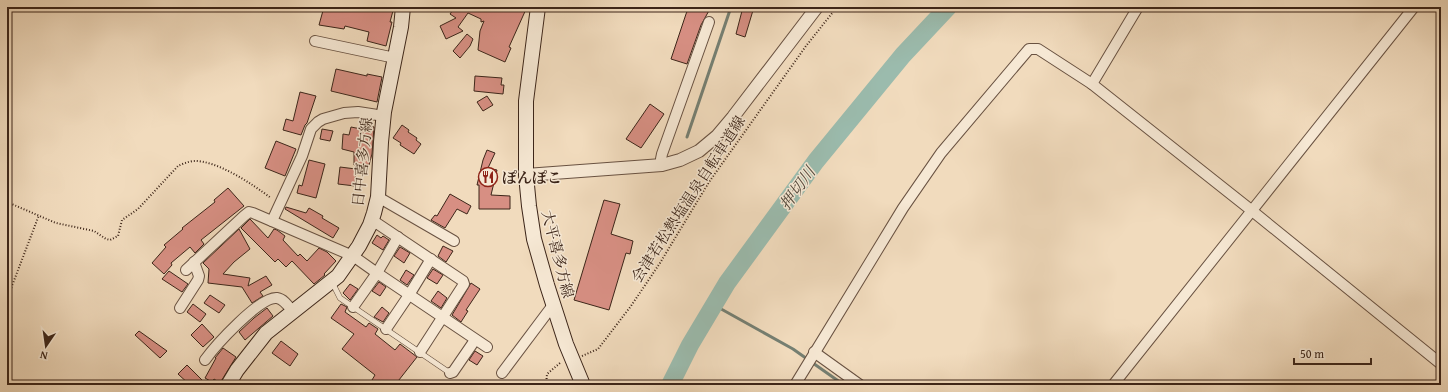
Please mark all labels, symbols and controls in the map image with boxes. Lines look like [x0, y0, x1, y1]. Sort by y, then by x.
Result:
street label: 会津若松熱塩温泉自転車道線 [626, 112, 750, 286]
street label: 日中喜多方線 [347, 116, 377, 208]
water label: 押切川 [773, 160, 822, 214]
restaurant icon: ぽんぽこ [477, 166, 499, 188]
place label: ぽんぽこ [502, 167, 562, 188]
street label: 大平喜多方線 [537, 208, 579, 300]
north arrow [26, 326, 66, 366]
scale bar [1294, 340, 1371, 366]
text: 50 m [1300, 345, 1324, 362]
text: N [38, 347, 49, 364]

